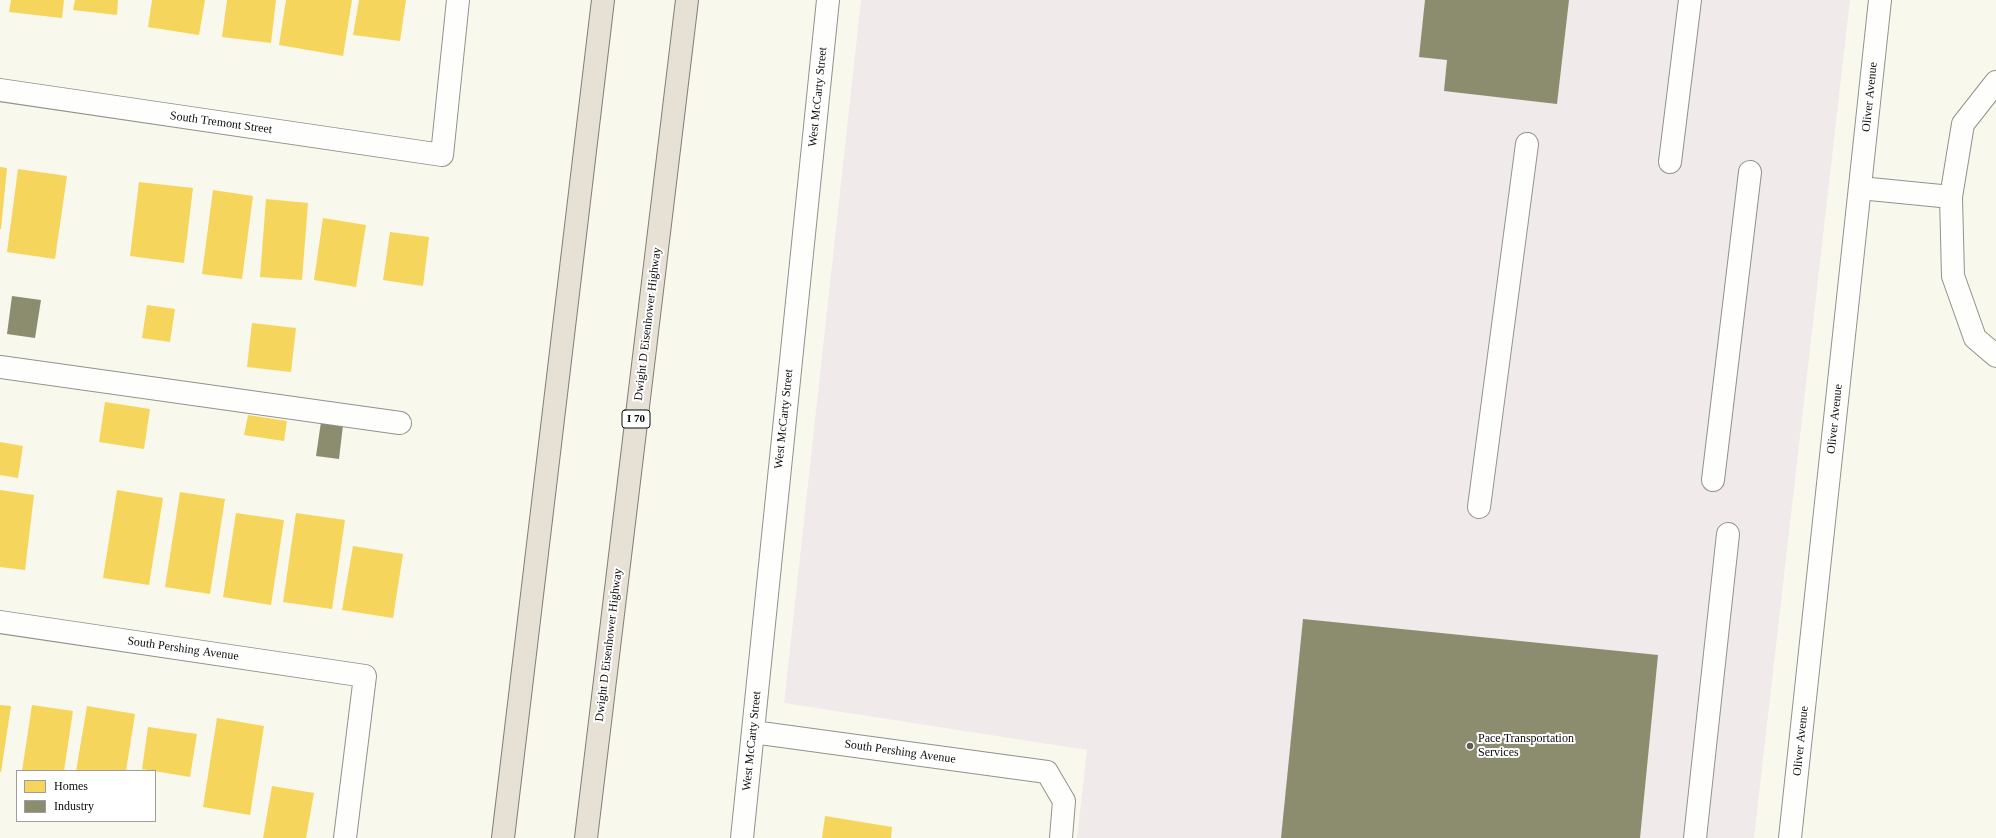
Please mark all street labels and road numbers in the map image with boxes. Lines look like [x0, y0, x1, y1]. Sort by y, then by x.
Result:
street label: West McCarty Street [806, 46, 830, 148]
street label: Oliver Avenue [1859, 61, 1881, 133]
street label: South Tremont Street [169, 109, 273, 137]
street label: Dwight D Eisenhower Highway [631, 247, 665, 401]
street label: West McCarty Street [772, 368, 796, 470]
street label: Oliver Avenue [1824, 383, 1846, 455]
road number: I 70 [622, 410, 650, 428]
street label: Dwight D Eisenhower Highway [592, 568, 626, 722]
street label: South Pershing Avenue [126, 634, 240, 664]
street label: West McCarty Street [740, 690, 764, 792]
street label: Oliver Avenue [1790, 705, 1812, 777]
street label: South Pershing Avenue [843, 737, 957, 767]

